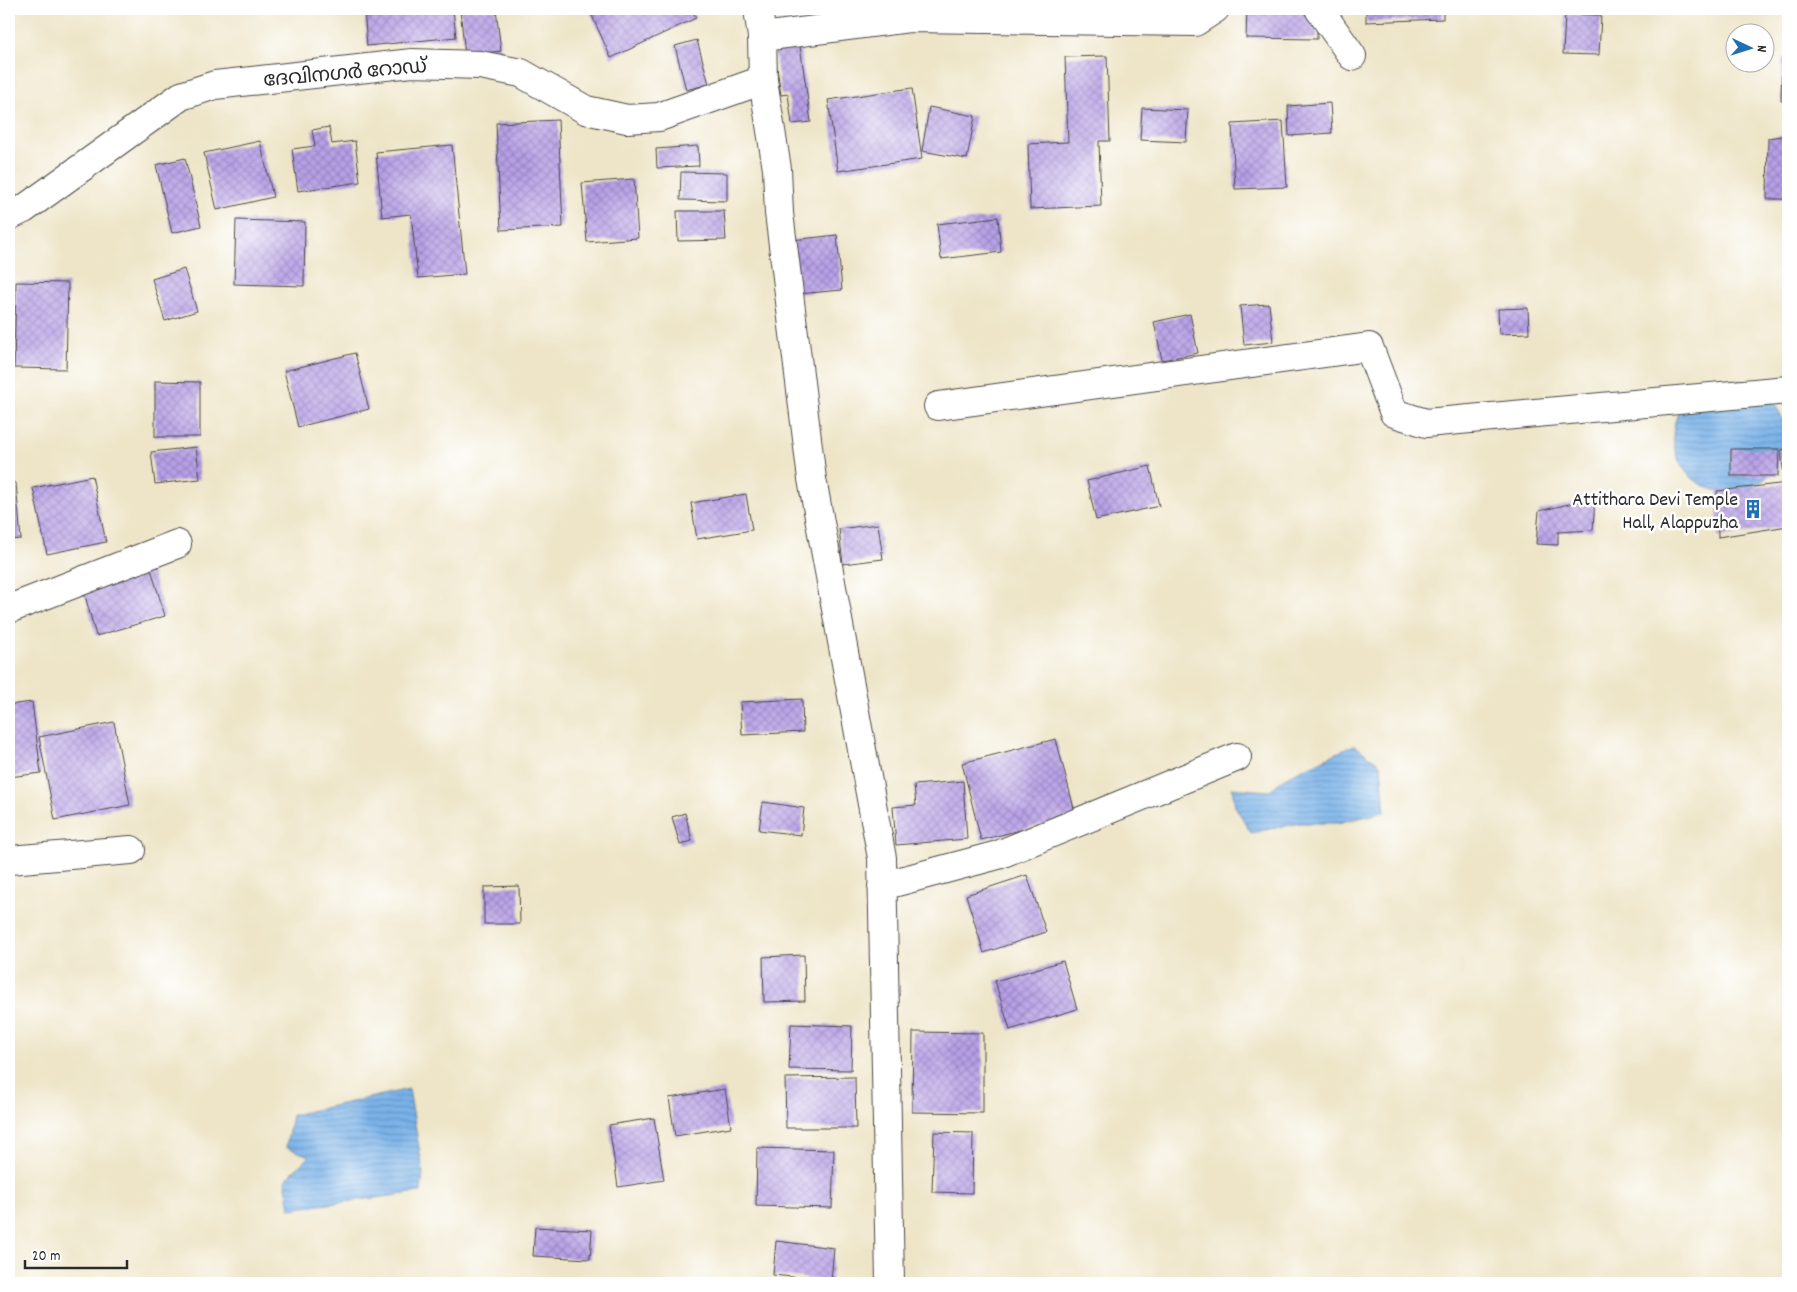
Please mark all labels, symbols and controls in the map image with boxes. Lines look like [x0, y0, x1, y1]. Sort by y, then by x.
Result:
north arrow [1724, 22, 1774, 72]
text: N [1751, 45, 1771, 53]
street label: ദേവിനഗർ റോഡ് [262, 54, 430, 96]
place label: Attithara Devi Temple Hall, Alappuzha [1572, 487, 1739, 538]
building icon: Attithara Devi Temple Hall, Alappuzha [1742, 498, 1764, 520]
scale bar [25, 1237, 128, 1269]
text: 20 m [32, 1246, 60, 1268]

